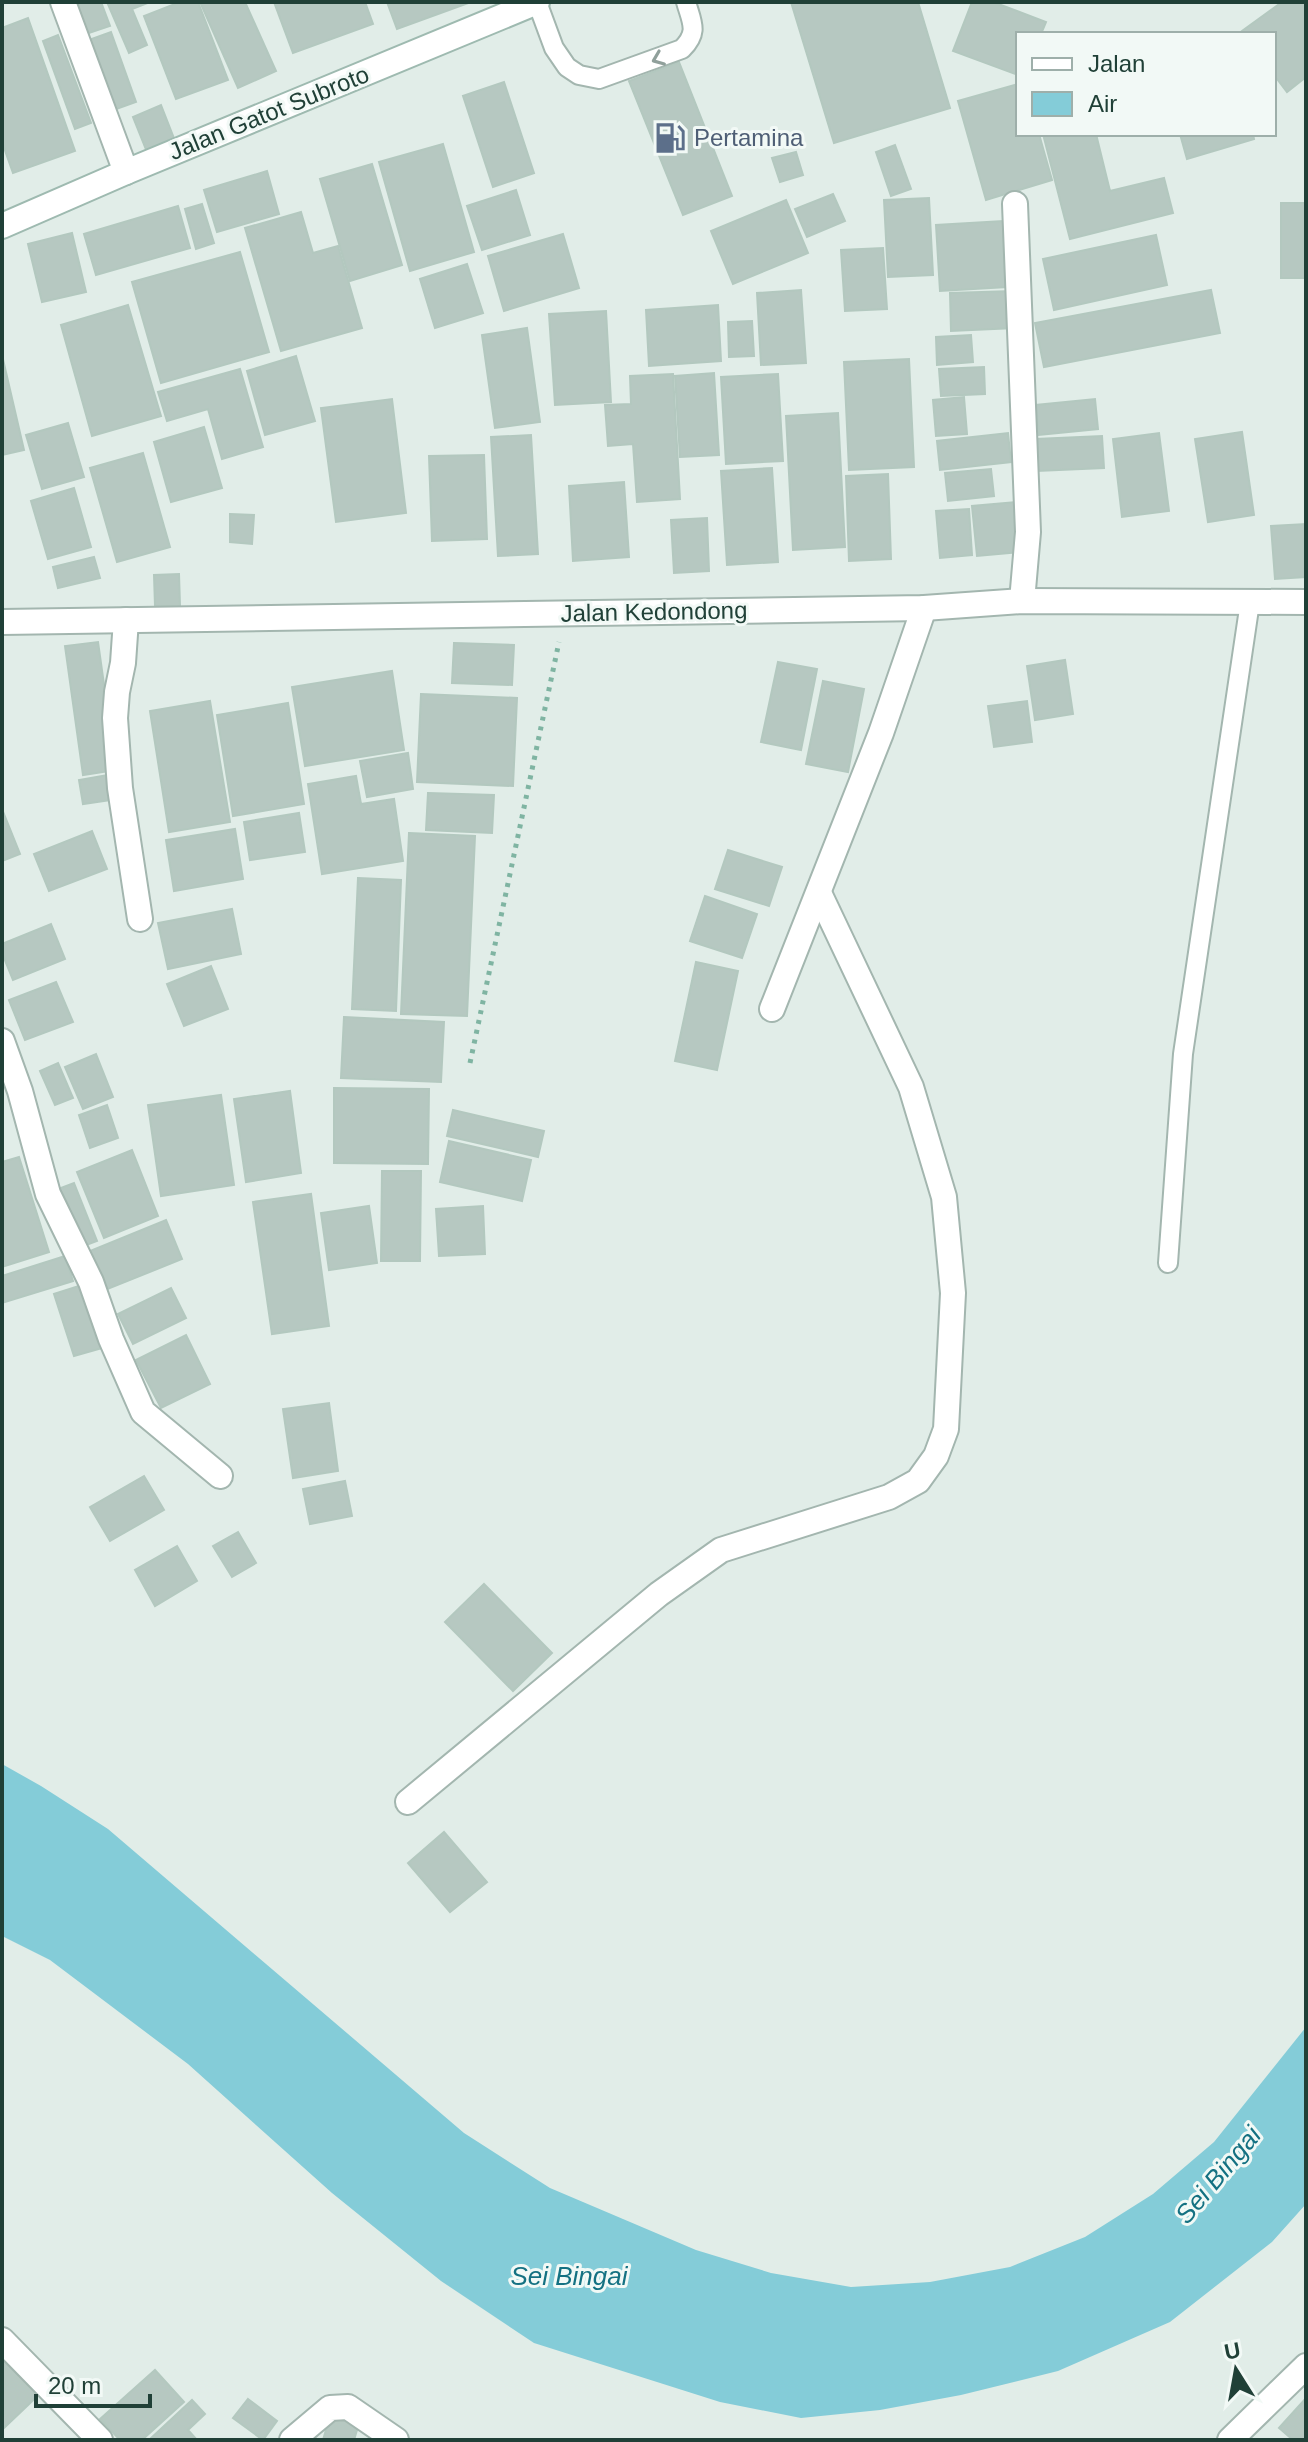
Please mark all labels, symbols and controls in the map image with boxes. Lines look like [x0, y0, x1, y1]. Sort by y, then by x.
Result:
legend [1016, 32, 1276, 136]
one-way arrow [652, 49, 666, 65]
text: Jalan [1088, 50, 1145, 77]
street label: Jalan Gatot Subroto [165, 60, 373, 165]
text: Air [1088, 90, 1117, 117]
fuel station icon: Pertamina [653, 121, 687, 155]
place label: Pertamina [694, 124, 804, 151]
street label: Jalan Kedondong [560, 596, 748, 627]
water label: Sei Bingai [1169, 2120, 1268, 2229]
water label: Sei Bingai [510, 2261, 629, 2291]
north arrow [1196, 2330, 1276, 2410]
text: U [1222, 2337, 1242, 2365]
scale bar [36, 2358, 150, 2408]
text: 20 m [48, 2372, 101, 2399]

